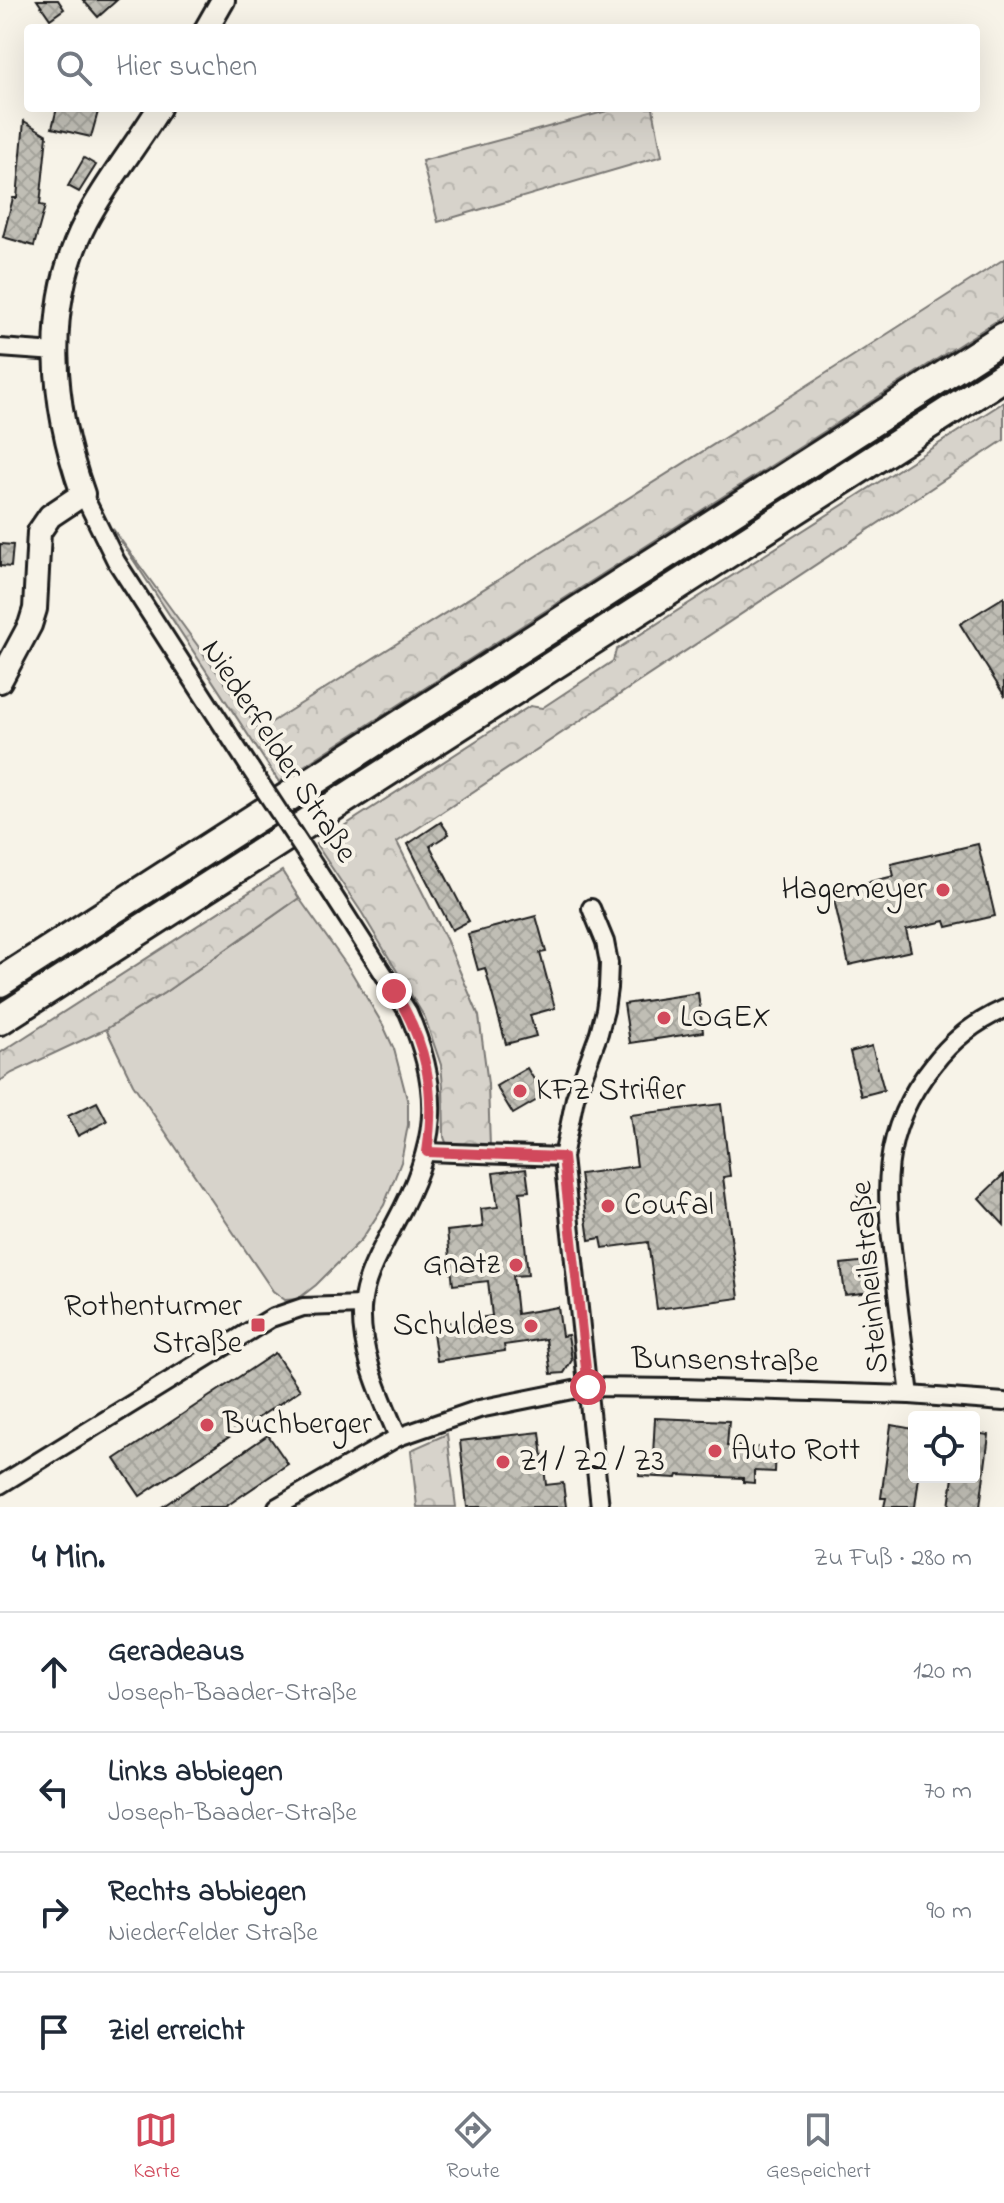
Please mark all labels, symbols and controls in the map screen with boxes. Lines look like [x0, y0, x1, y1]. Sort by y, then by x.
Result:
search box [24, 24, 980, 112]
icon: search [52, 46, 96, 90]
text: Hier suchen [116, 46, 257, 90]
street label: Niederfelder Straße [188, 631, 368, 874]
place label: Hagemeyer [781, 867, 927, 914]
marker: Hagemeyer [934, 881, 952, 899]
route end [376, 973, 412, 1009]
place label: LOGEX [680, 995, 771, 1042]
marker: LOGEX [655, 1009, 673, 1027]
place label: KFZ Strifler [536, 1068, 686, 1115]
marker: KFZ Strifler [511, 1082, 529, 1100]
street label: Steinheilstraße [839, 1178, 903, 1375]
place label: Coufal [624, 1183, 714, 1230]
marker: Coufal [599, 1197, 617, 1215]
place label: Gnatz [423, 1242, 501, 1289]
marker: Gnatz [507, 1256, 525, 1274]
place label: Rothenturmer Straße [64, 1284, 243, 1368]
place label: Schuldes [393, 1303, 515, 1350]
marker: Rothenturmer Straße [249, 1316, 267, 1334]
marker: Schuldes [522, 1317, 540, 1335]
street label: Bunsenstraße [630, 1337, 820, 1387]
route start [570, 1369, 606, 1405]
place label: Buchberger [222, 1402, 372, 1449]
map controls [908, 1411, 980, 1483]
button: locate [908, 1411, 980, 1483]
marker: Buchberger [198, 1416, 216, 1434]
place label: Auto Rott [731, 1428, 860, 1475]
place label: Z1 / Z2 / Z3 [519, 1439, 665, 1486]
marker: Auto Rott [706, 1442, 724, 1460]
marker: Z1 / Z2 / Z3 [494, 1453, 512, 1471]
text: 4 Min. [32, 1534, 105, 1584]
text: Zu Fuß · 280 m [813, 1540, 972, 1578]
text: Geradeaus [108, 1631, 245, 1675]
icon: ahead [32, 1650, 76, 1694]
text: 120 m [913, 1653, 972, 1691]
text: Joseph-Baader-Straße [108, 1675, 357, 1713]
text: Links abbiegen [108, 1751, 283, 1795]
icon: left [32, 1770, 76, 1814]
text: 70 m [923, 1773, 972, 1811]
text: Joseph-Baader-Straße [108, 1795, 357, 1833]
text: Rechts abbiegen [108, 1871, 306, 1915]
icon: right [32, 1890, 76, 1934]
text: 90 m [926, 1893, 972, 1931]
text: Niederfelder Straße [108, 1915, 318, 1953]
icon: arrive [32, 2010, 76, 2054]
text: Ziel erreicht [108, 2010, 245, 2054]
tab: Karte [133, 2108, 180, 2188]
tab: Route [446, 2108, 500, 2188]
tab: Gespeichert [766, 2108, 871, 2188]

